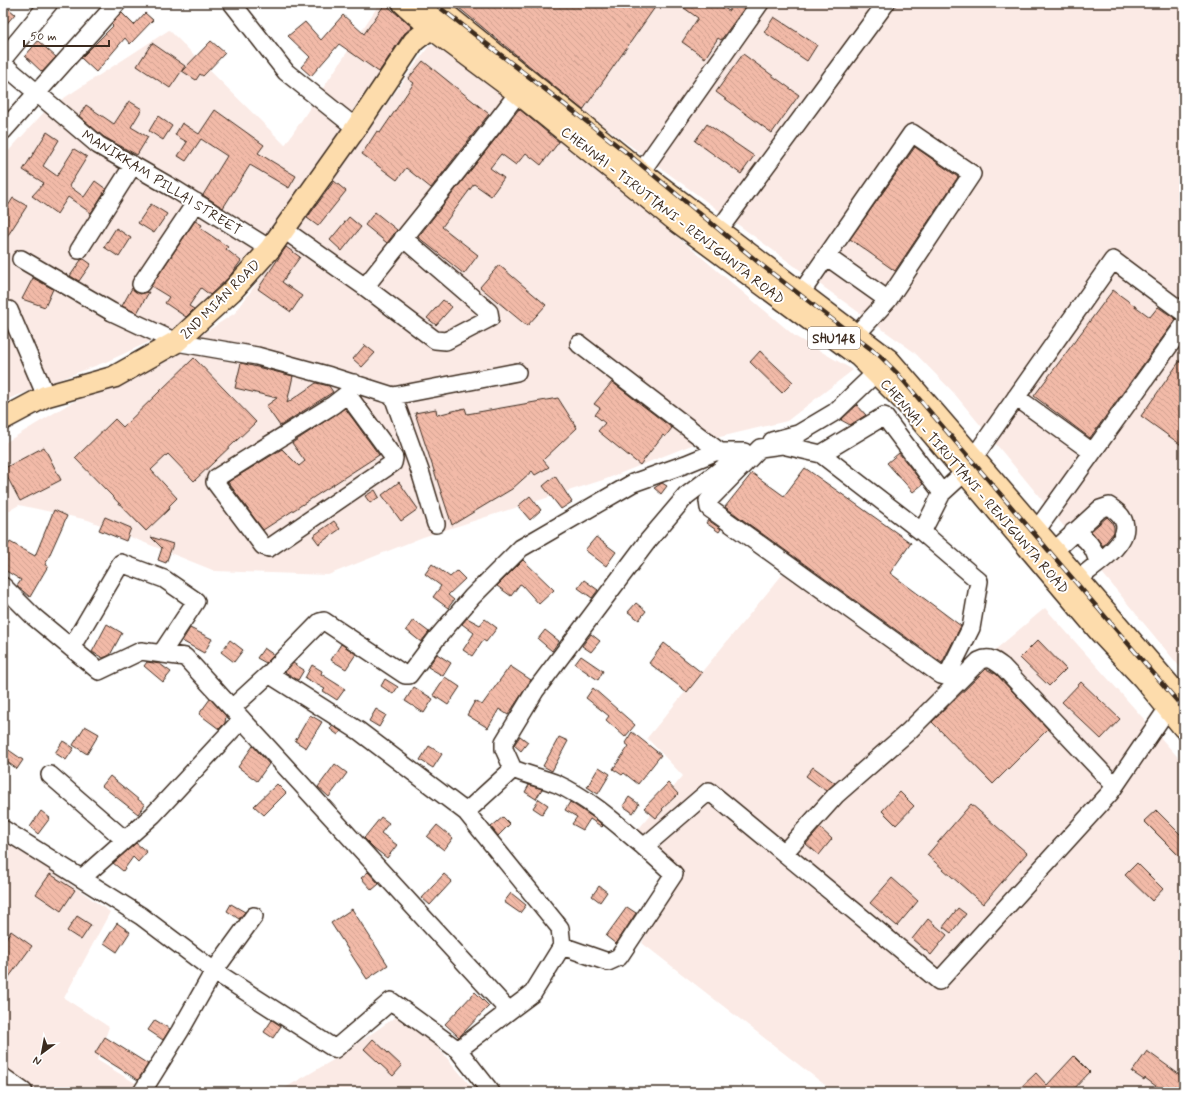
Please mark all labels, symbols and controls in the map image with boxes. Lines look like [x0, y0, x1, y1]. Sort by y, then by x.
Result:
scale bar [24, 22, 109, 48]
text: 50 m [30, 29, 57, 45]
street label: CHENNAI - TIRUTTANI - RENIGUNTA ROAD [557, 123, 788, 309]
street label: MANIKKAM PILLAI STREET [78, 126, 245, 240]
street label: 2ND MIAN ROAD [177, 256, 264, 343]
road number: SHU148 [808, 327, 860, 349]
street label: CHENNAI - TIRUTTANI - RENIGUNTA ROAD [876, 376, 1072, 598]
north arrow [22, 1033, 62, 1073]
text: N [30, 1053, 44, 1069]

